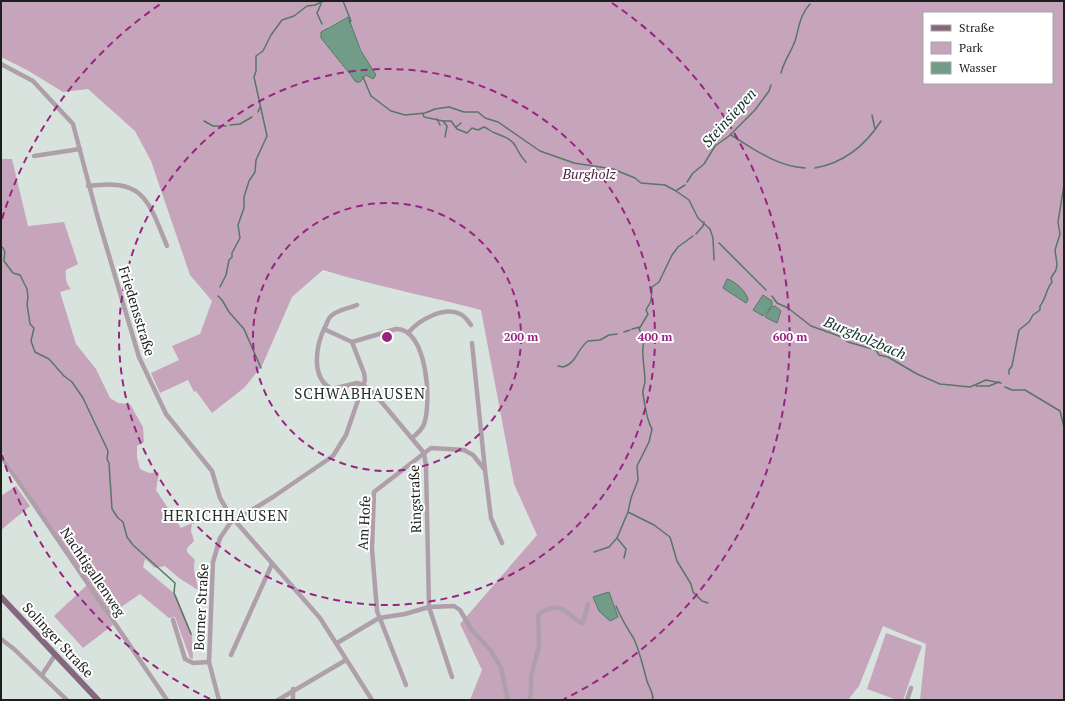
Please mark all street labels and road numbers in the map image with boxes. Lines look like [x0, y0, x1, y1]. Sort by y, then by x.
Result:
street label: Friedensstraße [115, 264, 160, 358]
street label: Ringstraße [404, 464, 425, 534]
street label: Am Hofe [353, 495, 374, 551]
street label: Nachtigallenweg [56, 523, 131, 621]
street label: Borner Straße [189, 563, 212, 651]
street label: Solinger Straße [19, 598, 98, 681]

